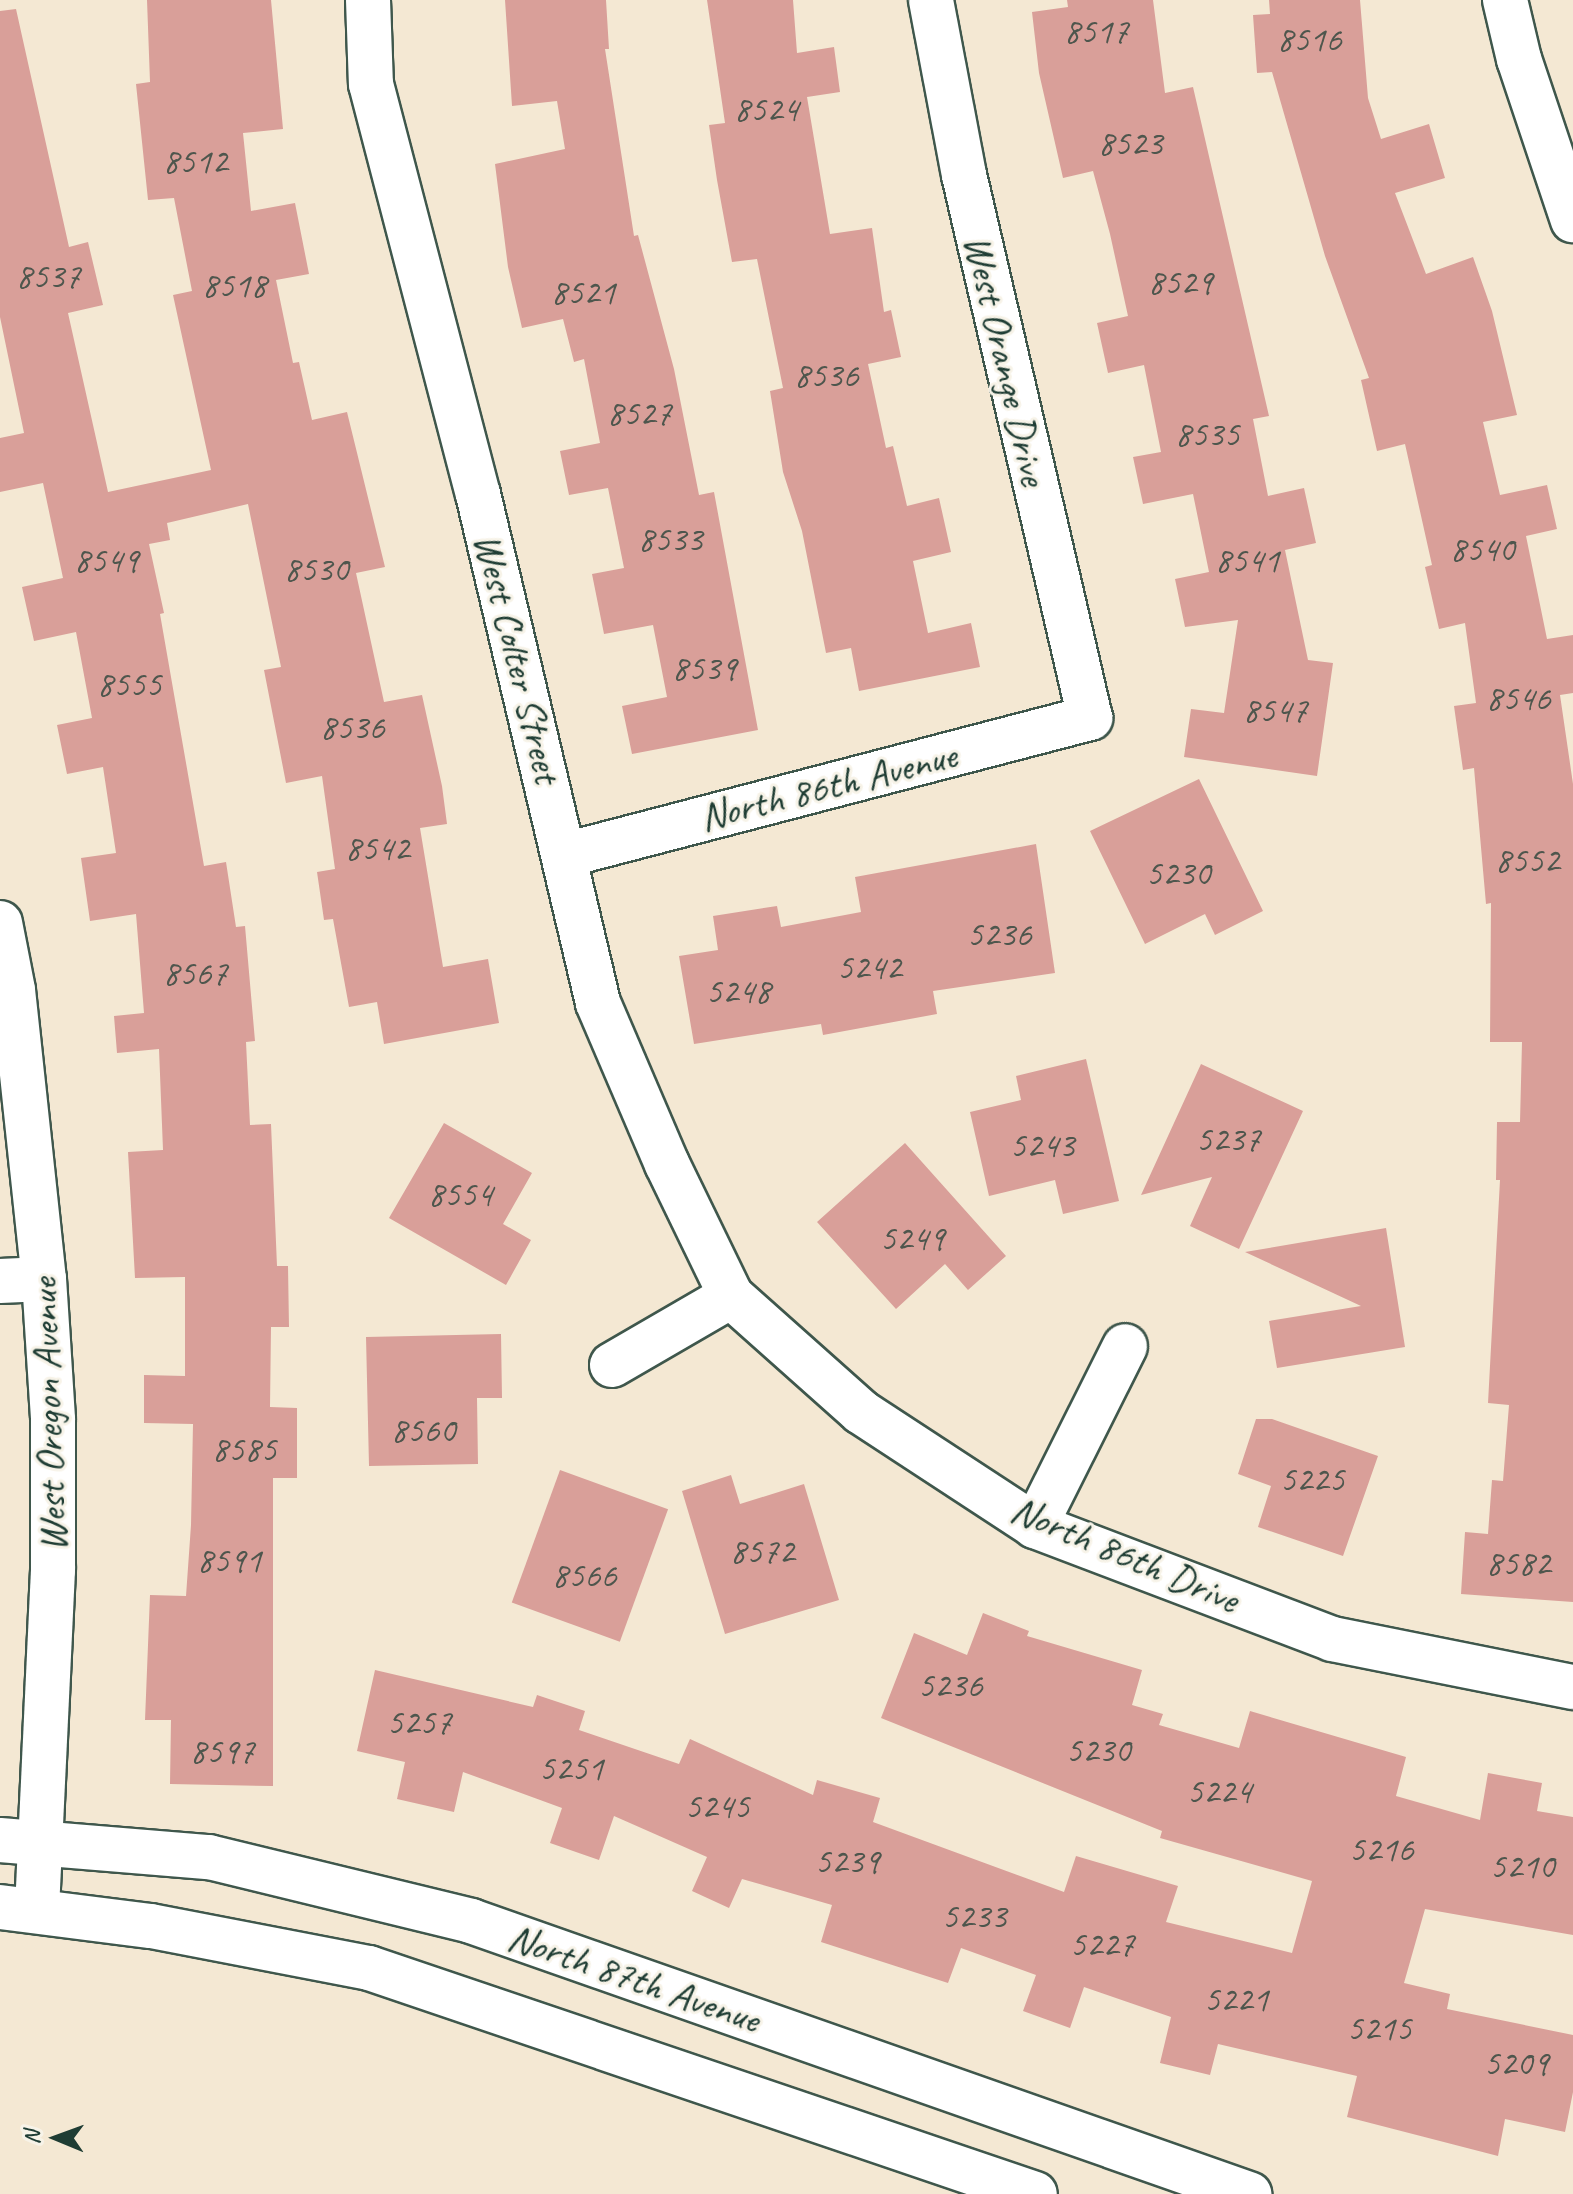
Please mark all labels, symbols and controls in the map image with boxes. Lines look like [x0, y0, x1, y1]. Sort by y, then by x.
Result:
house number: 8517 [1064, 10, 1128, 54]
house number: 8516 [1277, 18, 1341, 62]
house number: 8524 [734, 88, 798, 132]
house number: 8523 [1098, 122, 1162, 166]
house number: 8512 [163, 140, 227, 184]
street label: West Orange Drive [954, 229, 1058, 491]
house number: 8537 [16, 255, 80, 299]
house number: 8529 [1148, 261, 1212, 305]
house number: 8518 [202, 264, 266, 308]
house number: 8521 [551, 271, 615, 315]
house number: 8536 [794, 354, 858, 398]
house number: 8527 [607, 392, 671, 436]
house number: 8535 [1175, 413, 1239, 457]
house number: 8533 [638, 518, 702, 562]
street label: West Colter Street [464, 528, 572, 788]
house number: 8540 [1450, 528, 1514, 572]
house number: 8549 [74, 539, 138, 583]
house number: 8541 [1215, 539, 1279, 583]
house number: 8530 [284, 548, 348, 592]
house number: 8539 [672, 647, 736, 691]
house number: 8555 [97, 663, 161, 707]
house number: 8546 [1486, 677, 1550, 721]
house number: 8547 [1243, 689, 1307, 733]
house number: 8536 [320, 706, 384, 750]
street label: North 86th Avenue [695, 731, 961, 841]
house number: 8542 [345, 827, 409, 871]
house number: 8552 [1495, 839, 1559, 883]
house number: 5230 [1146, 852, 1210, 896]
house number: 5236 [967, 913, 1031, 957]
house number: 5242 [837, 946, 901, 990]
house number: 8567 [163, 952, 227, 996]
house number: 5248 [706, 970, 770, 1014]
house number: 5237 [1196, 1118, 1260, 1162]
house number: 5243 [1010, 1124, 1074, 1168]
house number: 8554 [428, 1173, 492, 1217]
house number: 5249 [880, 1217, 944, 1261]
street label: West Oregon Avenue [19, 1277, 77, 1553]
house number: 8560 [391, 1409, 455, 1453]
house number: 8585 [212, 1428, 276, 1472]
house number: 5225 [1280, 1458, 1344, 1502]
street label: North 86th Drive [1004, 1485, 1246, 1623]
house number: 8572 [730, 1530, 794, 1574]
house number: 8591 [197, 1539, 261, 1583]
house number: 8582 [1486, 1542, 1550, 1586]
house number: 8566 [552, 1554, 616, 1598]
house number: 5236 [918, 1664, 982, 1708]
house number: 5257 [387, 1701, 451, 1745]
house number: 5230 [1066, 1729, 1130, 1773]
house number: 8597 [190, 1730, 254, 1774]
house number: 5251 [539, 1747, 603, 1791]
house number: 5224 [1187, 1770, 1251, 1814]
house number: 5245 [685, 1785, 749, 1829]
house number: 5216 [1349, 1828, 1413, 1872]
house number: 5239 [815, 1840, 879, 1884]
house number: 5210 [1490, 1845, 1554, 1889]
house number: 5233 [942, 1895, 1006, 1939]
street label: North 87th Avenue [502, 1913, 766, 2043]
house number: 5227 [1070, 1923, 1134, 1967]
house number: 5221 [1204, 1978, 1268, 2022]
house number: 5215 [1347, 2007, 1411, 2051]
house number: 5209 [1484, 2042, 1548, 2086]
north arrow [16, 2098, 96, 2178]
text: N [18, 2131, 46, 2145]

